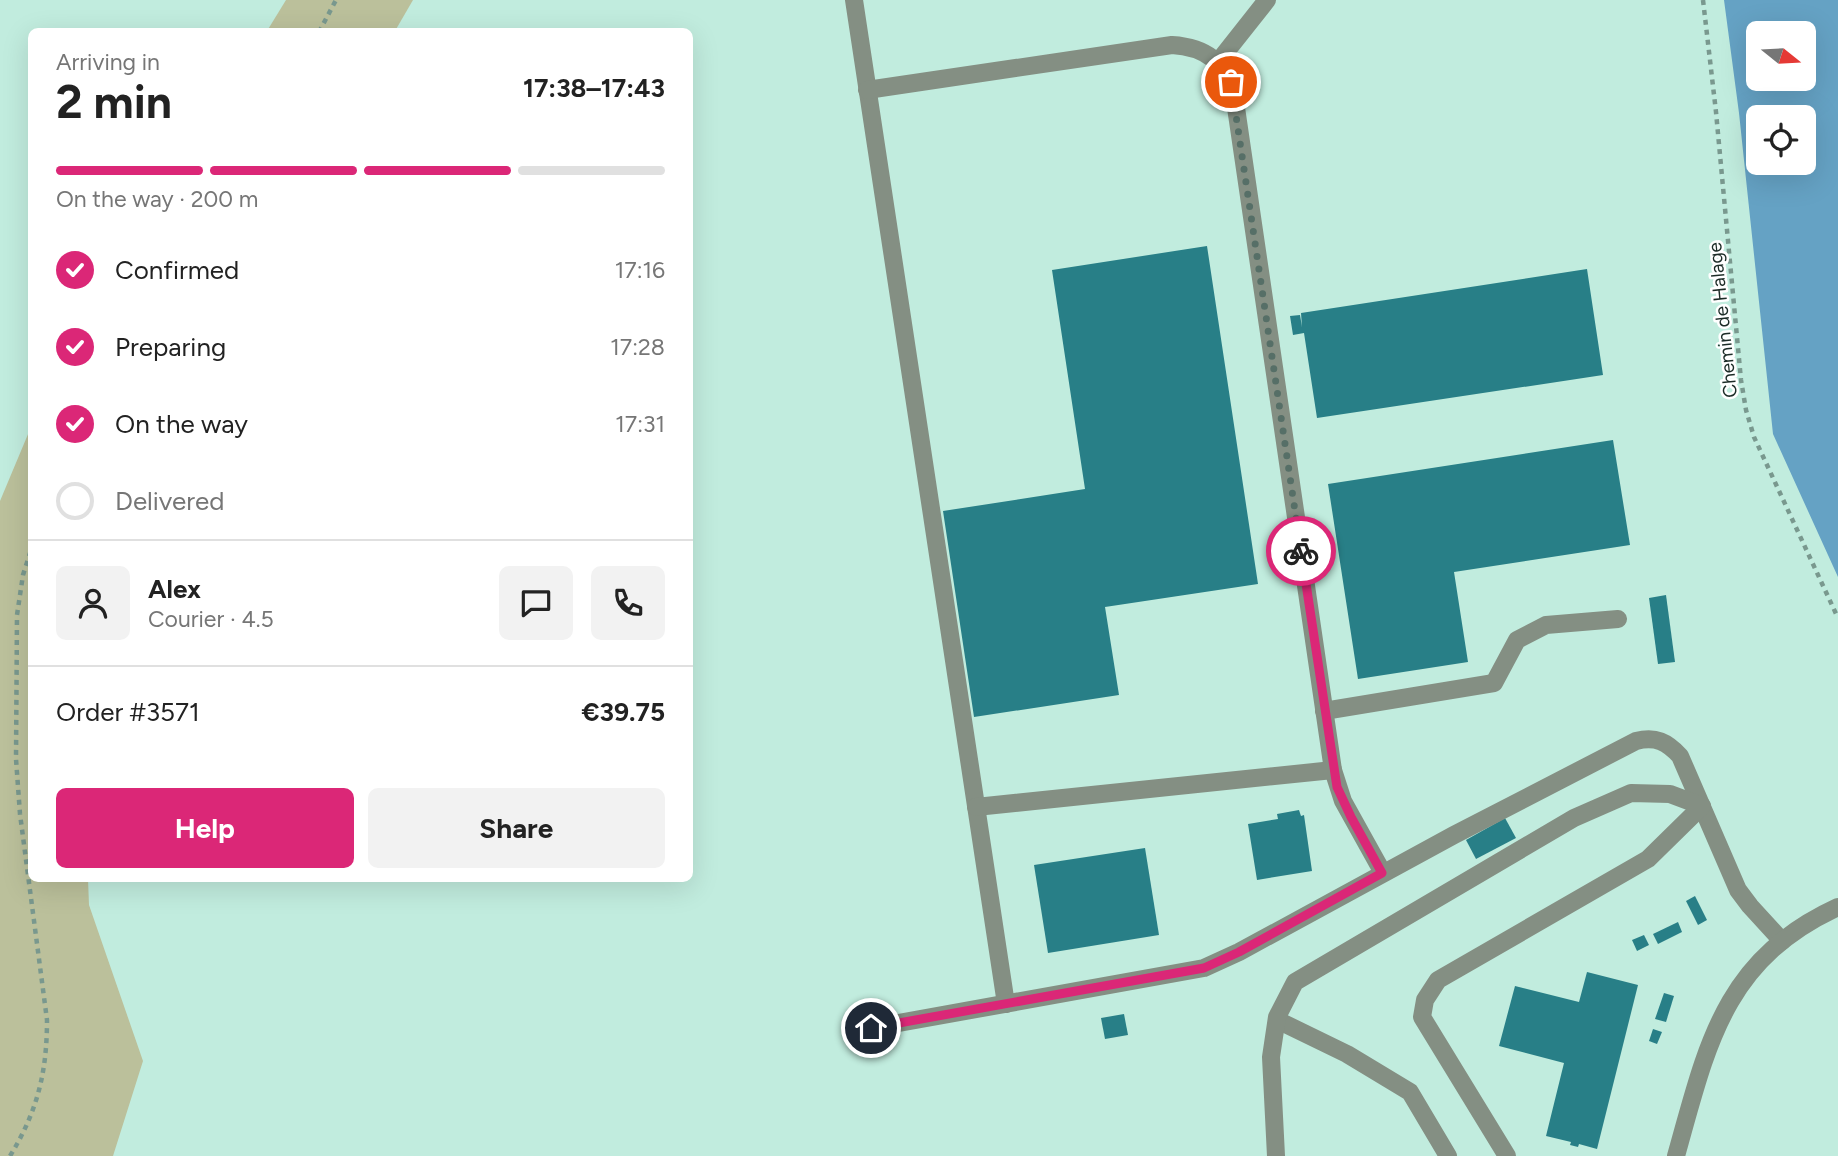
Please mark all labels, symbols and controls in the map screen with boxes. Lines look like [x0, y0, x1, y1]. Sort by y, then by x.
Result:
north arrow [1746, 21, 1816, 91]
map controls [1746, 21, 1816, 175]
text: Arriving in [56, 48, 160, 76]
pin [1201, 52, 1261, 112]
icon: bag [1212, 63, 1250, 101]
text: 17:38–17:43 [523, 72, 665, 104]
text: 2 min [56, 74, 172, 130]
button: locate [1746, 105, 1816, 175]
text: On the way · 200 m [56, 185, 258, 213]
street label: Chemin de Halage [1703, 241, 1742, 399]
icon: check [56, 251, 94, 289]
text: Confirmed [115, 254, 239, 286]
text: 17:16 [615, 256, 665, 284]
icon: check [56, 328, 94, 366]
text: Preparing [115, 331, 226, 363]
text: 17:28 [610, 333, 665, 361]
icon: check [56, 405, 94, 443]
text: On the way [115, 408, 248, 440]
text: 17:31 [615, 410, 665, 438]
text: Delivered [115, 485, 224, 517]
courier [1266, 516, 1336, 586]
icon: bike [1282, 532, 1320, 570]
button: person [56, 566, 130, 640]
button: chat [499, 566, 573, 640]
button: phone [591, 566, 665, 640]
text: Alex [148, 573, 201, 605]
text: Courier · 4.5 [148, 605, 274, 633]
text: Order #3571 [56, 696, 200, 728]
text: €39.75 [581, 696, 665, 728]
button: Help [56, 788, 354, 868]
button: Share [368, 788, 665, 868]
pin [841, 998, 901, 1058]
icon: home [852, 1009, 890, 1047]

